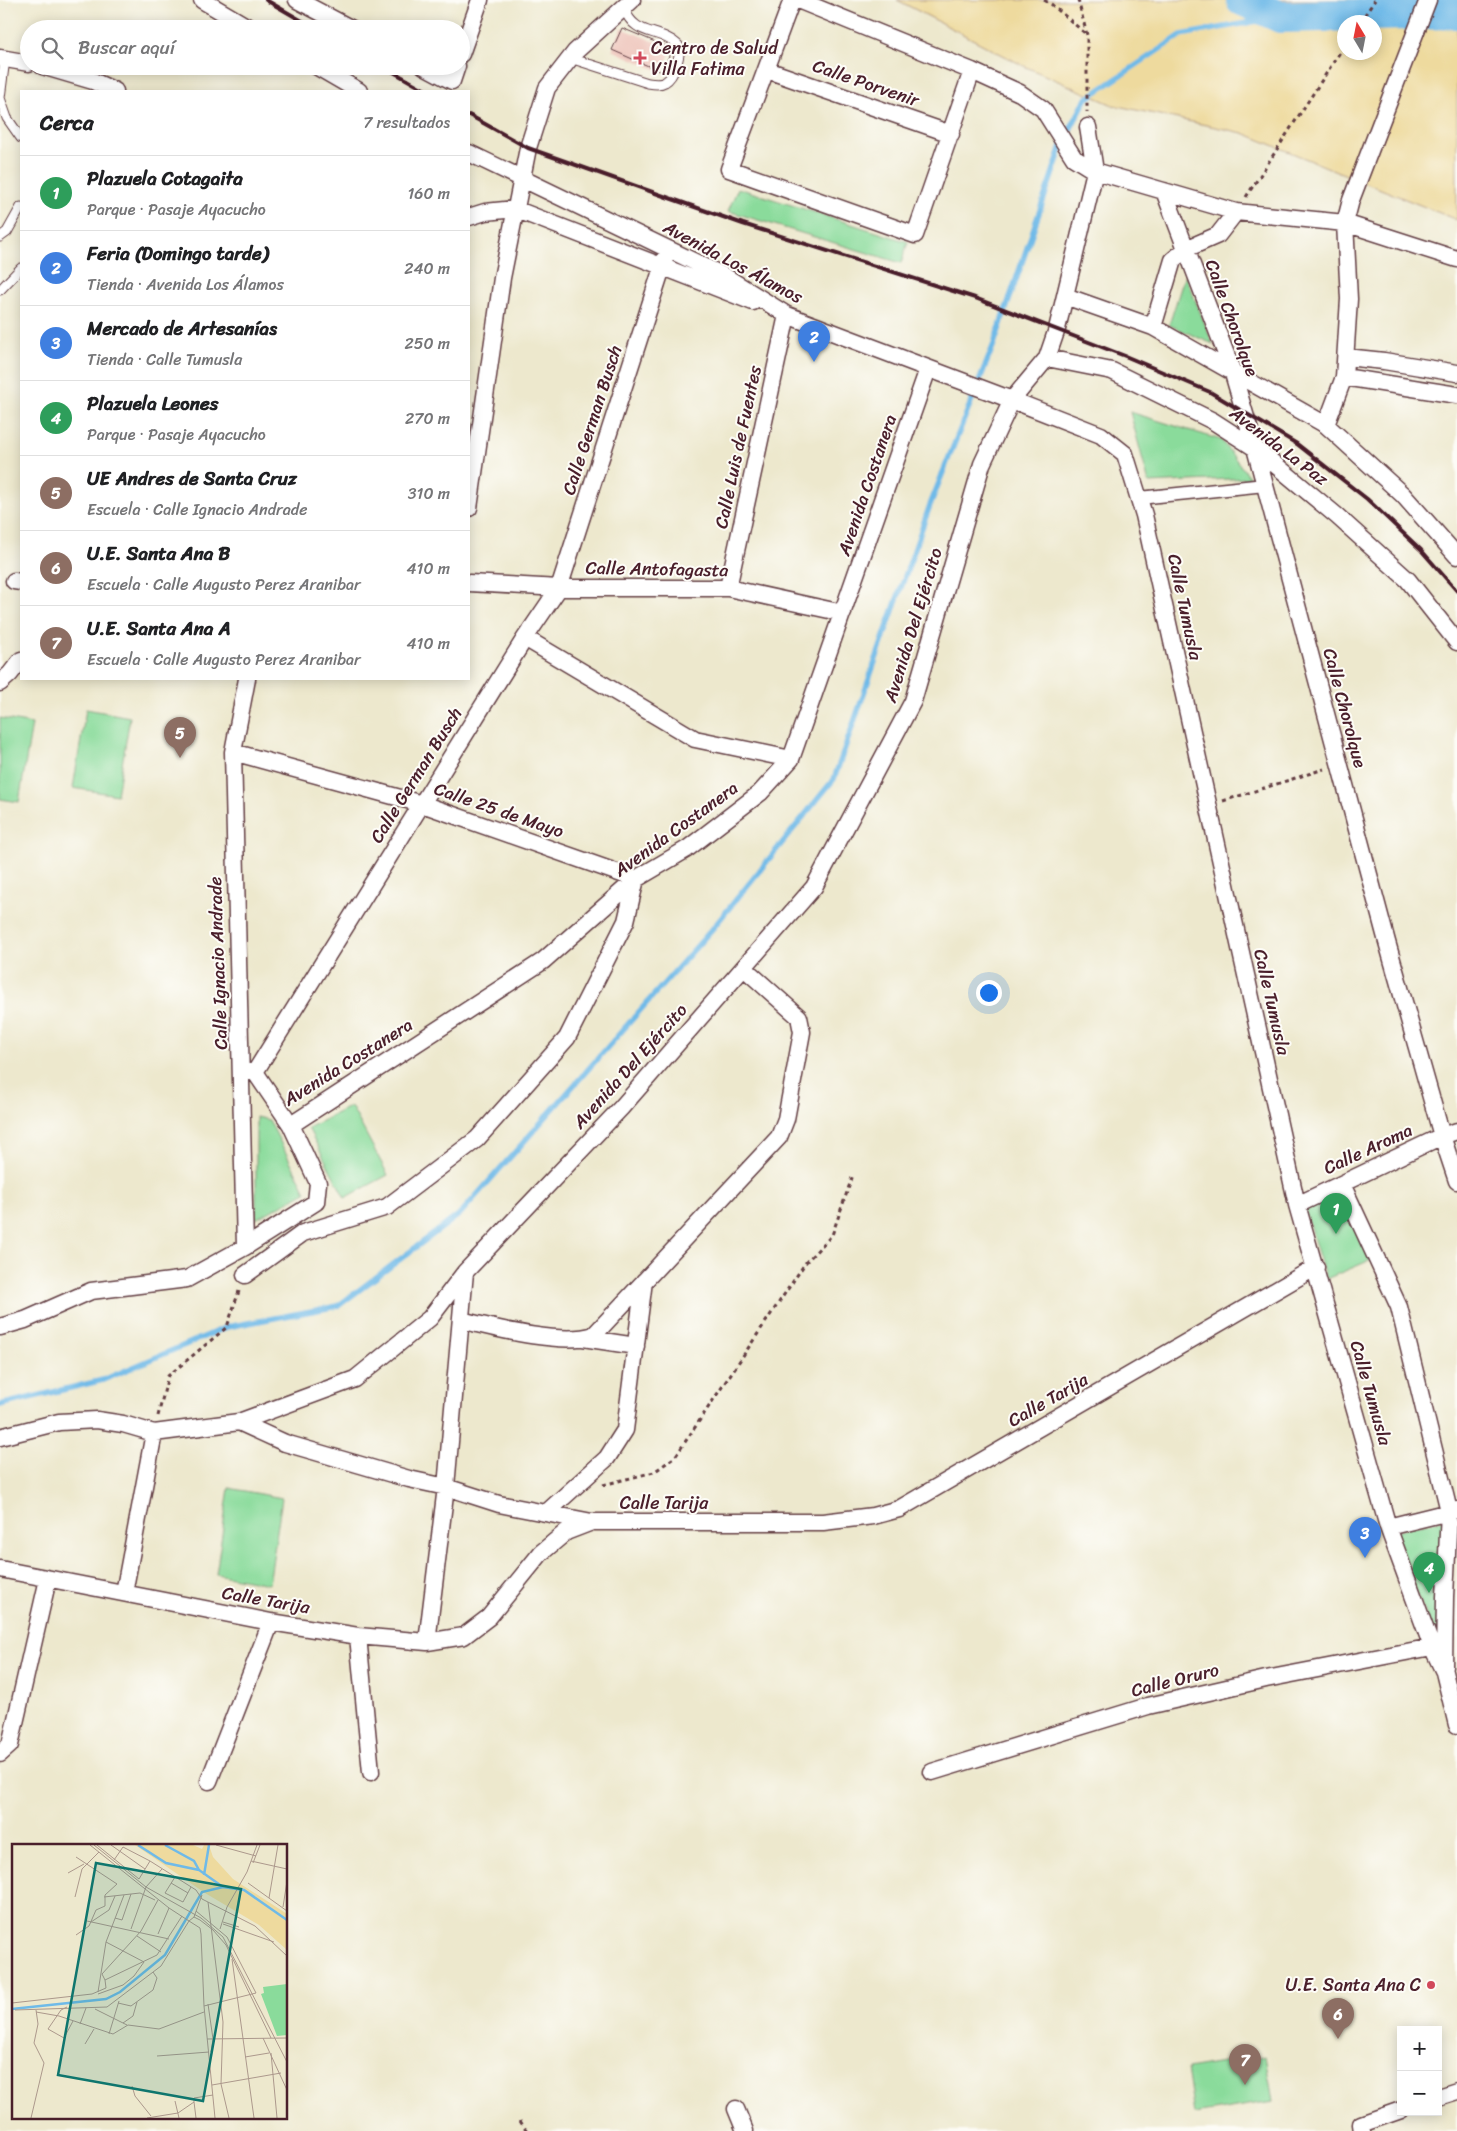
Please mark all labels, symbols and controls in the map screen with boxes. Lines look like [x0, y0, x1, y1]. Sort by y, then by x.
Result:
north arrow [1337, 15, 1382, 60]
search box [20, 20, 470, 75]
text: Buscar aquí [78, 31, 175, 64]
place label: Centro de Salud Villa Fatima [651, 32, 779, 85]
icon: search [38, 34, 66, 62]
street label: Calle Porvenir [808, 50, 925, 117]
marker: Centro de Salud Villa Fatima [633, 51, 647, 65]
text: Cerca [40, 104, 94, 142]
text: 7 resultados [363, 108, 450, 137]
text: Plazuela Cotagaita [87, 162, 243, 195]
text: 1 [53, 179, 59, 208]
text: 160 m [407, 179, 450, 208]
text: Parque · Pasaje Ayacucho [87, 195, 266, 224]
street label: Avenida Los Álamos [656, 211, 809, 313]
text: Feria (Domingo tarde) [87, 237, 269, 270]
text: 2 [51, 254, 61, 283]
text: 240 m [404, 254, 450, 283]
street label: Calle Chorolque [1196, 255, 1268, 381]
text: Tienda · Avenida Los Álamos [87, 270, 284, 299]
text: Mercado de Artesanías [87, 312, 277, 345]
pin: 2 [798, 321, 830, 362]
text: 3 [52, 329, 60, 358]
text: 250 m [404, 329, 450, 358]
street label: Calle German Busch [553, 341, 631, 499]
text: Tienda · Calle Tumusla [87, 345, 242, 374]
street label: Calle Luis de Fuentes [705, 362, 771, 532]
text: Plazuela Leones [87, 387, 218, 420]
street label: Avenida La Paz [1222, 397, 1336, 494]
text: 4 [51, 404, 61, 433]
text: 270 m [405, 404, 450, 433]
street label: Avenida Costanera [827, 410, 906, 561]
text: Parque · Pasaje Ayacucho [87, 420, 266, 449]
text: UE Andres de Santa Cruz [87, 462, 297, 495]
text: 5 [51, 479, 61, 508]
text: 310 m [408, 479, 450, 508]
text: Escuela · Calle Ignacio Andrade [87, 495, 307, 524]
text: U.E. Santa Ana B [87, 537, 230, 570]
street label: Avenida Del Ejército [874, 544, 952, 707]
street label: Calle Tumusla [1158, 551, 1212, 664]
street label: Calle Antofagasta [585, 552, 729, 586]
text: 6 [51, 554, 61, 583]
text: 410 m [407, 554, 450, 583]
text: Escuela · Calle Augusto Perez Aranibar [87, 570, 361, 599]
text: U.E. Santa Ana A [87, 612, 231, 645]
text: 7 [51, 629, 61, 658]
text: 410 m [407, 629, 450, 658]
text: Escuela · Calle Augusto Perez Aranibar [87, 645, 361, 674]
street label: Calle Chorolque [1314, 645, 1376, 772]
street label: Calle German Busch [361, 700, 471, 850]
pin: 5 [164, 717, 196, 758]
street label: Calle 25 de Mayo [430, 773, 568, 847]
street label: Avenida Costanera [606, 773, 745, 886]
street label: Calle Ignacio Andrade [199, 876, 237, 1050]
street label: Calle Tumusla [1244, 946, 1300, 1059]
your location [976, 980, 1002, 1006]
street label: Avenida Del Ejército [564, 996, 696, 1137]
street label: Avenida Costanera [276, 1009, 419, 1115]
street label: Calle Aroma [1318, 1114, 1418, 1184]
pin: 1 [1320, 1193, 1352, 1234]
street label: Calle Tumusla [1341, 1337, 1402, 1450]
street label: Calle Tarija [1002, 1363, 1095, 1436]
street label: Calle Tarija [620, 1487, 709, 1519]
pin: 3 [1349, 1517, 1381, 1558]
pin: 4 [1413, 1552, 1445, 1593]
street label: Calle Tarija [220, 1577, 313, 1624]
street label: Calle Oruro [1128, 1654, 1222, 1706]
inset map [12, 1844, 288, 2118]
place label: U.E. Santa Ana C [1285, 1969, 1422, 2001]
marker: U.E. Santa Ana C [1425, 1979, 1437, 1991]
pin: 6 [1322, 1998, 1354, 2039]
map controls [1397, 2026, 1442, 2116]
button: + [1397, 2026, 1442, 2071]
pin: 7 [1229, 2044, 1261, 2085]
button: − [1397, 2071, 1442, 2116]

